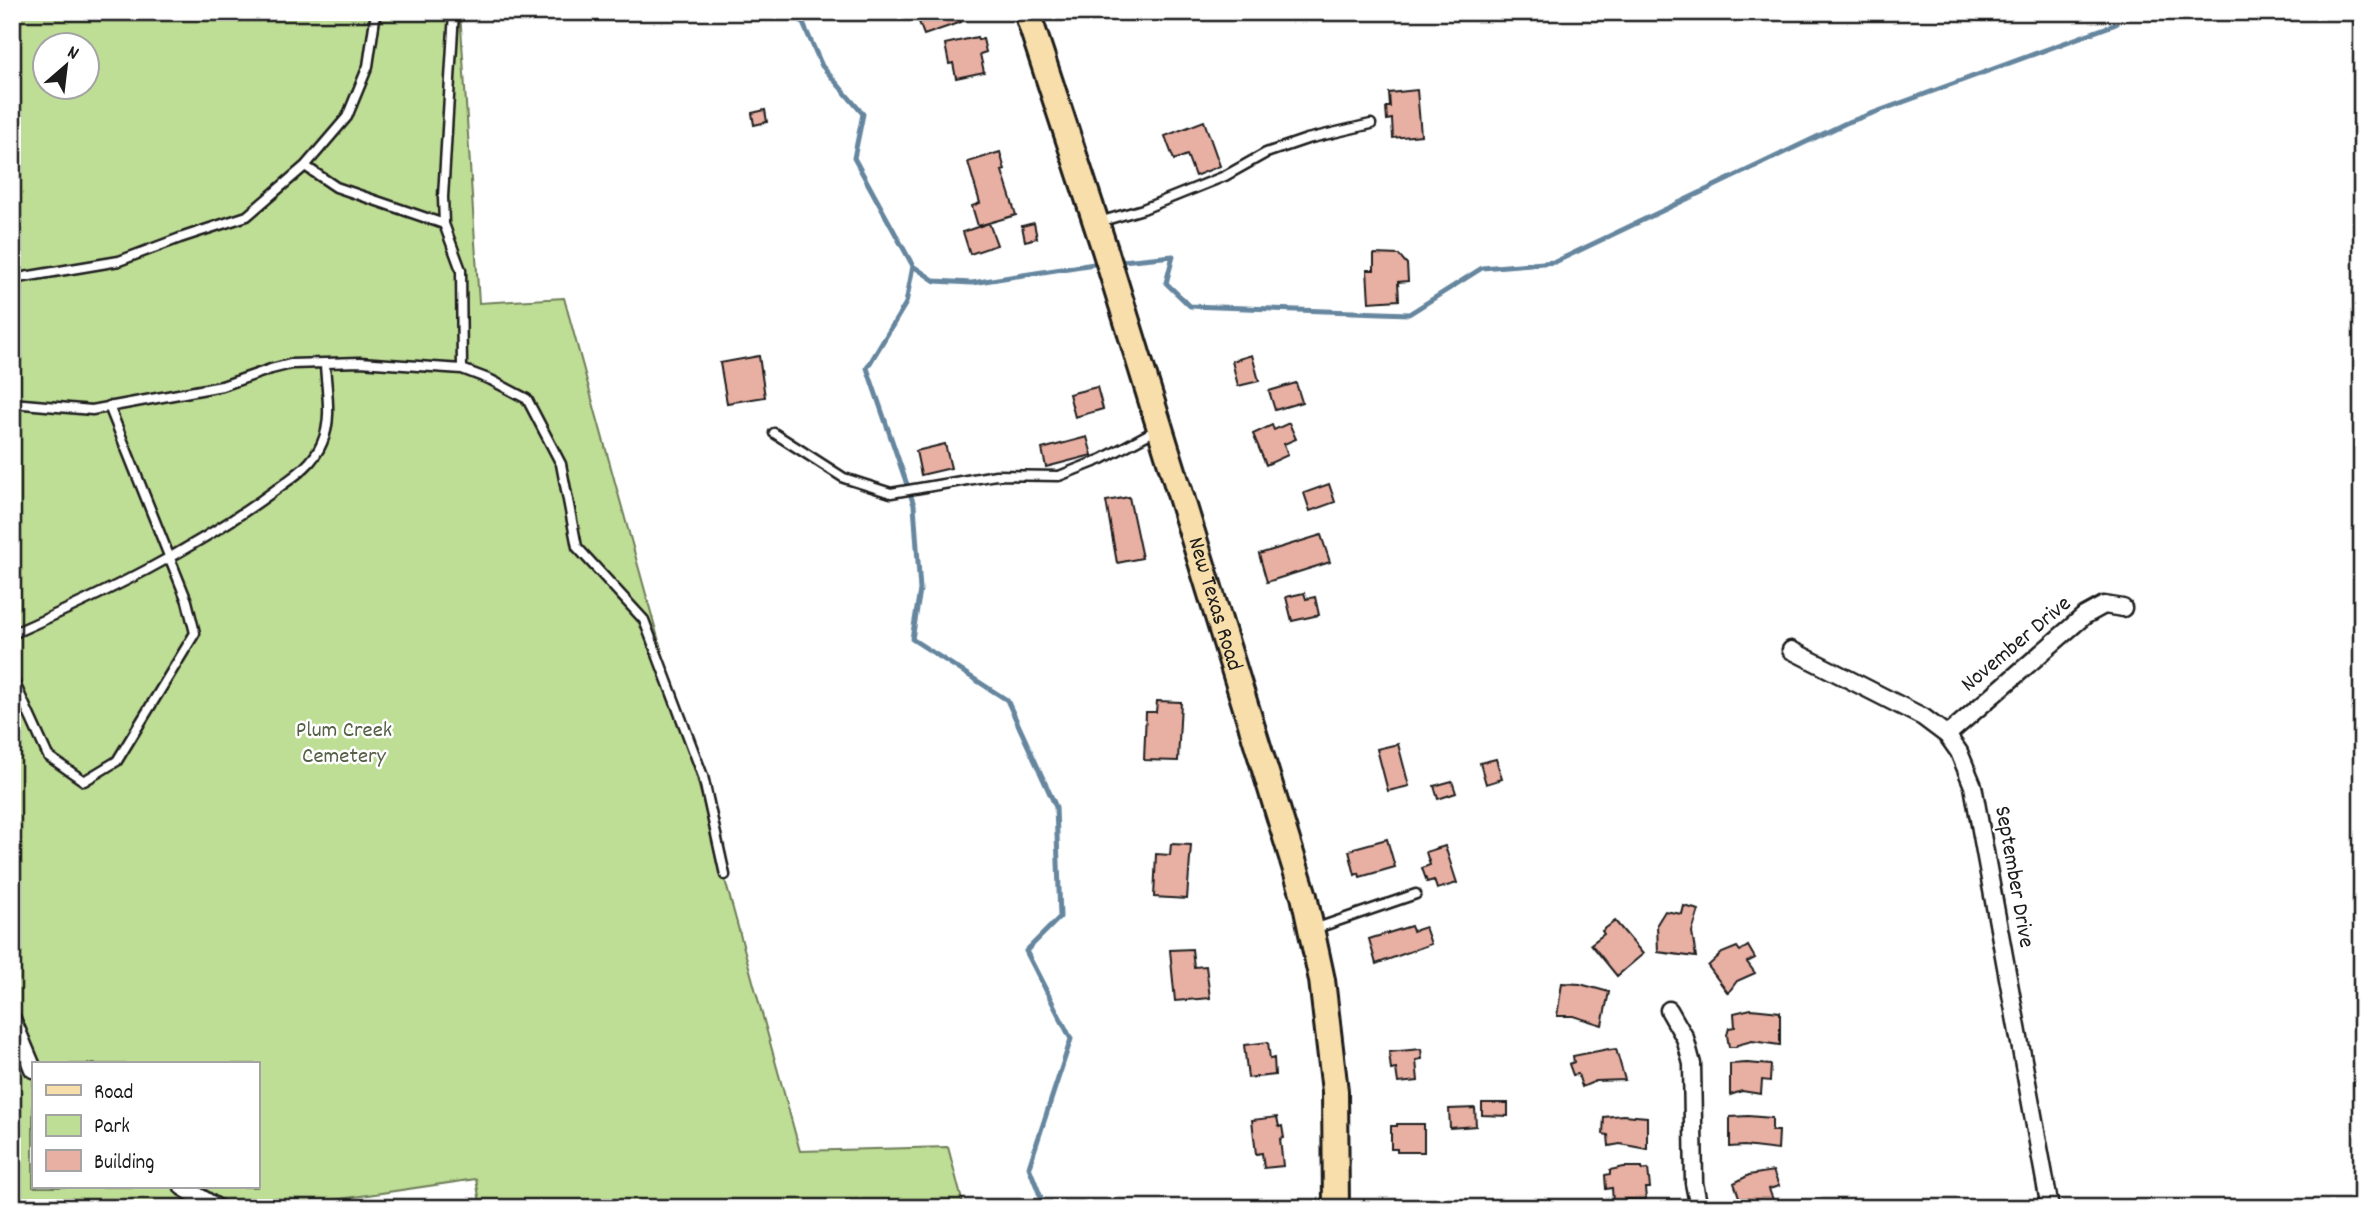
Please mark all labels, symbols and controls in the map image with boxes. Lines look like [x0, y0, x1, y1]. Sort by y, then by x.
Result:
north arrow [32, 32, 102, 102]
text: N [62, 40, 83, 68]
street label: New Texas Road [1178, 533, 1250, 675]
street label: November Drive [1955, 589, 2079, 701]
park label: Plum Creek Cemetery [296, 715, 392, 774]
street label: September Drive [1984, 803, 2042, 951]
legend [32, 1062, 259, 1188]
text: Road [94, 1079, 133, 1109]
text: Park [94, 1113, 130, 1143]
text: Building [94, 1149, 154, 1179]

